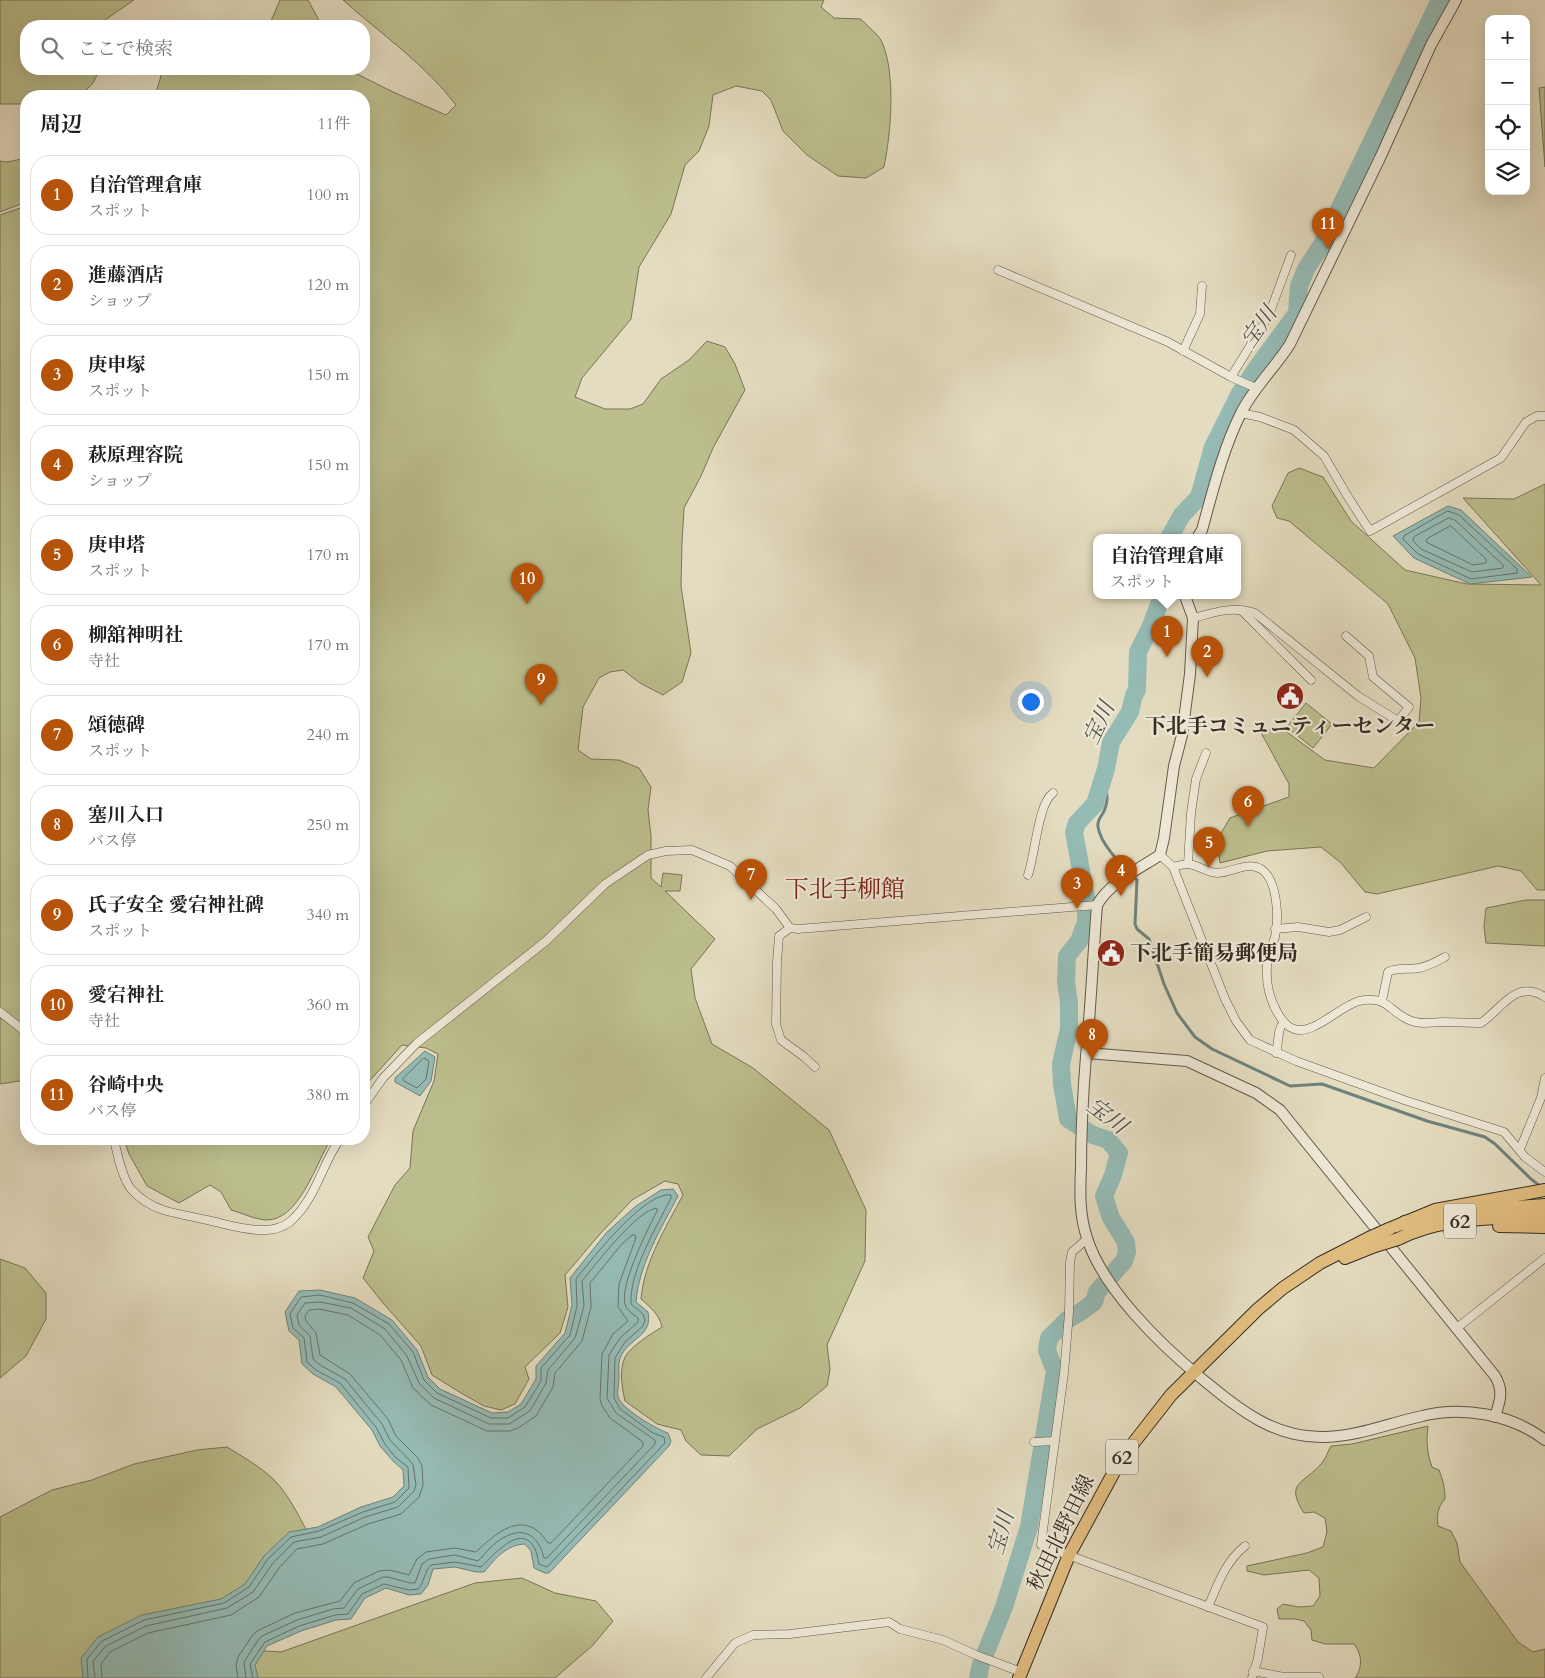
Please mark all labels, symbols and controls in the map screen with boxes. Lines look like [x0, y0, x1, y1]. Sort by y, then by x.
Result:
map controls [1485, 15, 1530, 195]
button: + [1485, 15, 1530, 60]
search box [20, 20, 370, 75]
icon: search [38, 34, 66, 62]
text: ここで検索 [78, 36, 173, 62]
button: − [1485, 60, 1530, 105]
button: locate [1485, 105, 1530, 150]
text: 周辺 [40, 110, 82, 139]
text: 11件 [318, 113, 350, 135]
button: layers [1485, 150, 1530, 195]
text: 自治管理倉庫 [88, 172, 202, 198]
text: 1 [53, 184, 61, 206]
text: 100 m [307, 184, 349, 206]
text: スポット [88, 200, 152, 222]
pin: 11 [1312, 208, 1344, 249]
text: 進藤酒店 [88, 262, 164, 288]
text: 2 [53, 274, 61, 296]
text: 120 m [307, 274, 349, 296]
text: ショップ [88, 290, 152, 312]
water label: 宝川 [1234, 299, 1285, 354]
text: 庚申塚 [88, 352, 145, 378]
text: 3 [53, 364, 61, 386]
text: 150 m [307, 364, 349, 386]
text: スポット [88, 380, 152, 402]
text: 萩原理容院 [88, 442, 183, 468]
text: 4 [53, 454, 61, 476]
text: 150 m [307, 454, 349, 476]
text: ショップ [88, 470, 152, 492]
text: 庚申塔 [88, 532, 145, 558]
popup [1093, 534, 1241, 599]
text: 自治管理倉庫 [1110, 543, 1224, 569]
text: 5 [53, 544, 61, 566]
text: 170 m [307, 544, 349, 566]
text: スポット [88, 560, 152, 582]
pin: 10 [511, 563, 543, 604]
text: スポット [1110, 571, 1174, 593]
pin: 1 [1151, 616, 1183, 657]
text: 柳舘神明社 [88, 622, 183, 648]
text: 6 [53, 634, 61, 656]
text: 170 m [307, 634, 349, 656]
pin: 2 [1191, 636, 1223, 677]
text: 寺社 [88, 650, 120, 672]
pin: 9 [525, 664, 557, 705]
public building icon: 下北手コミュニティーセンター [1275, 681, 1305, 711]
your location [1018, 689, 1044, 715]
water label: 宝川 [1076, 695, 1123, 749]
text: 頌徳碑 [88, 712, 145, 738]
place label: 下北手コミュニティーセンター [1145, 712, 1435, 741]
text: 7 [53, 724, 61, 746]
text: 240 m [307, 724, 349, 746]
text: スポット [88, 740, 152, 762]
pin: 6 [1232, 786, 1264, 827]
text: 塞川入口 [88, 802, 164, 828]
text: 8 [53, 814, 61, 836]
text: 250 m [307, 814, 349, 836]
pin: 5 [1193, 827, 1225, 868]
text: バス停 [88, 830, 136, 852]
pin: 4 [1105, 855, 1137, 896]
pin: 7 [735, 859, 767, 900]
pin: 3 [1061, 868, 1093, 909]
district label: 下北手柳館 [785, 873, 905, 906]
text: 氏子安全 愛宕神社碑 [88, 892, 264, 918]
text: 9 [53, 904, 61, 926]
text: 340 m [307, 904, 349, 926]
text: スポット [88, 920, 152, 942]
public building icon: 下北手簡易郵便局 [1096, 938, 1126, 968]
place label: 下北手簡易郵便局 [1130, 939, 1298, 968]
text: 愛宕神社 [88, 982, 164, 1008]
text: 10 [49, 994, 65, 1016]
text: 360 m [307, 994, 349, 1016]
text: 寺社 [88, 1010, 120, 1032]
pin: 8 [1076, 1019, 1108, 1060]
text: 谷崎中央 [88, 1072, 164, 1098]
text: 11 [49, 1084, 65, 1106]
text: 380 m [307, 1084, 349, 1106]
water label: 宝川 [1080, 1091, 1135, 1142]
text: バス停 [88, 1100, 136, 1122]
road number: 62 [1444, 1204, 1476, 1238]
road number: 62 [1106, 1440, 1138, 1474]
street label: 秋田北野田線 [1020, 1470, 1102, 1596]
water label: 宝川 [981, 1506, 1022, 1558]

